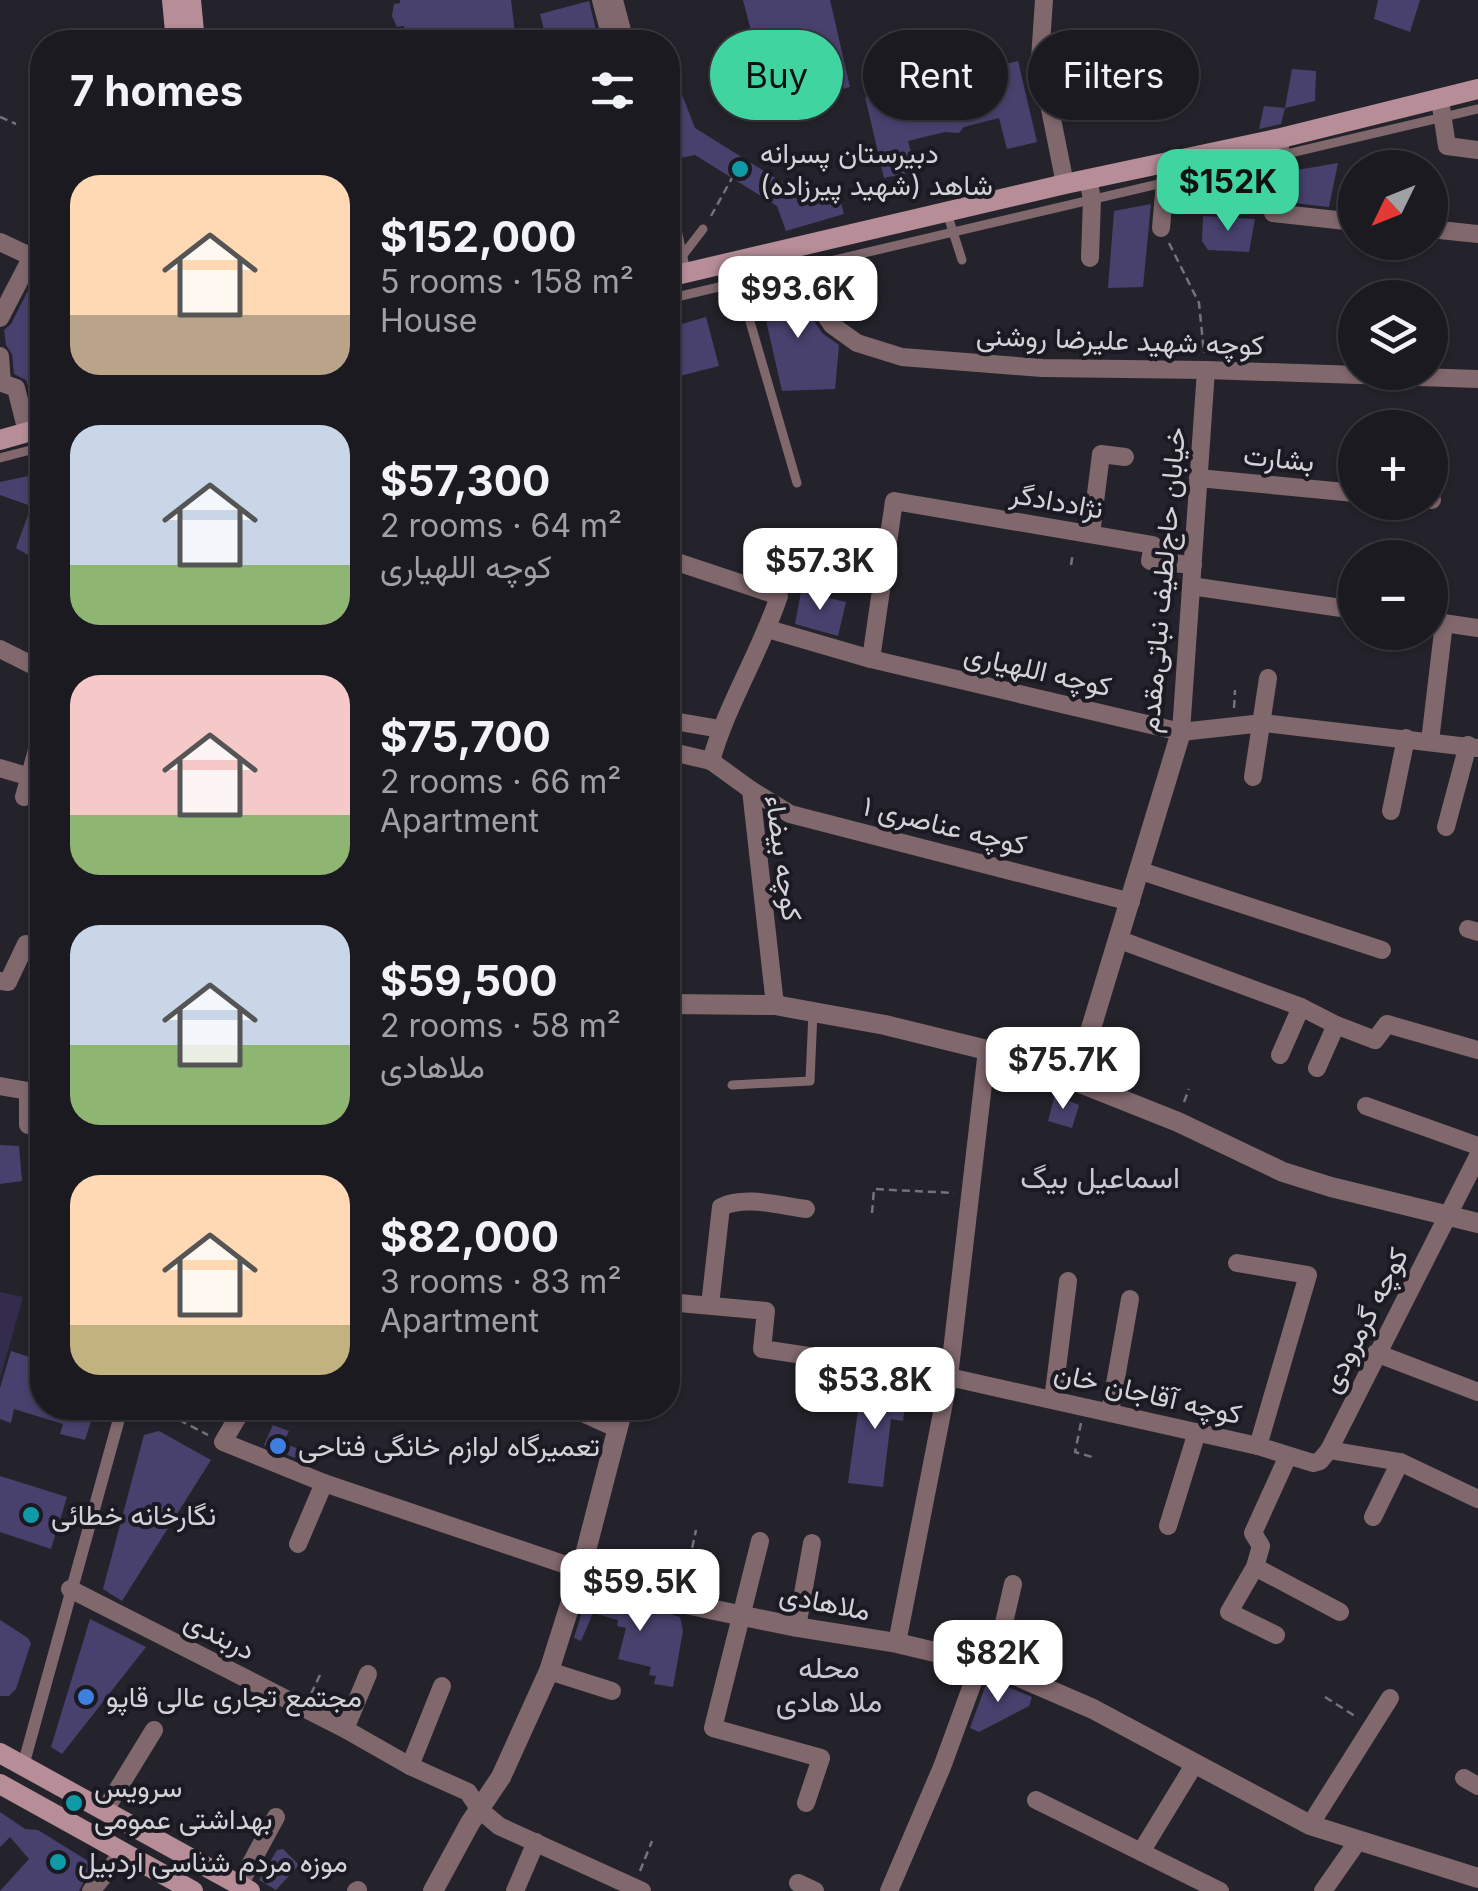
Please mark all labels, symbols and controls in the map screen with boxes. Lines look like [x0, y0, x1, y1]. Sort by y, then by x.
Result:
chip: Buy [710, 30, 843, 120]
chip: Rent [863, 30, 1008, 120]
chip: Filters [1028, 30, 1199, 120]
icon: filters [585, 63, 640, 118]
text: 7 homes [70, 65, 243, 116]
place label: دبیرستان پسرانه شاهد (شهید پیرزاده) [760, 136, 993, 204]
pin: $152K [1158, 149, 1298, 234]
north arrow [1338, 150, 1448, 260]
map controls [1338, 150, 1448, 650]
marker: دبیرستان پسرانه شاهد (شهید پیرزاده) [729, 158, 751, 180]
text: $152K [1179, 162, 1277, 201]
text: $152,000 [380, 211, 577, 262]
icon: home [150, 215, 270, 335]
pin: $93.6K [717, 256, 879, 341]
text: 5 rooms · 158 m² [380, 262, 634, 301]
text: $93.6K [740, 269, 856, 308]
button: layers [1338, 280, 1448, 390]
text: House [380, 301, 477, 340]
street label: کوچه شهید علیرضا روشنی [975, 318, 1265, 364]
button: + [1338, 410, 1448, 520]
street label: خیابان حاج‌لطیف نباتی‌مقدم [1132, 426, 1194, 734]
street label: بشارت [1242, 437, 1316, 480]
text: $57,300 [380, 455, 550, 506]
icon: home [150, 465, 270, 585]
street label: نژاددادگر [1007, 476, 1106, 527]
text: 2 rooms · 64 m² [380, 506, 622, 545]
pin: $57.3K [739, 528, 901, 613]
button: − [1338, 540, 1448, 650]
text: $57.3K [765, 541, 875, 580]
text: کوچه اللهیاری [380, 547, 552, 586]
street label: کوچه اللهیاری [961, 637, 1115, 705]
text: $75,700 [380, 711, 551, 762]
icon: home [150, 715, 270, 835]
text: 2 rooms · 66 m² [380, 762, 621, 801]
street label: کوچه عناصری ۱ [859, 788, 1030, 864]
street label: کوچه بیضاء [756, 793, 810, 924]
text: Apartment [380, 801, 539, 840]
text: $59,500 [380, 955, 558, 1006]
icon: home [150, 965, 270, 1085]
text: 2 rooms · 58 m² [380, 1006, 621, 1045]
pin: $75.7K [982, 1027, 1144, 1112]
text: $75.7K [1008, 1040, 1118, 1079]
text: ملاهادی [380, 1047, 485, 1086]
district label: اسماعیل بیگ [1020, 1159, 1180, 1195]
text: $82,000 [380, 1211, 559, 1262]
icon: home [150, 1215, 270, 1335]
street label: کوچه گرمرودی [1313, 1242, 1417, 1399]
text: 3 rooms · 83 m² [380, 1262, 622, 1301]
text: Apartment [380, 1301, 539, 1340]
pin: $53.8K [794, 1347, 956, 1432]
street label: کوچه آقاجان خان [1050, 1355, 1245, 1433]
text: $53.8K [817, 1360, 933, 1399]
place label: تعمیرگاه لوازم خانگی فتاحی [298, 1429, 600, 1465]
marker: تعمیرگاه لوازم خانگی فتاحی [267, 1435, 289, 1457]
place label: نگارخانه خطائی [51, 1498, 216, 1533]
marker: نگارخانه خطائی [20, 1504, 42, 1526]
pin: $59.5K [559, 1549, 721, 1634]
text: $59.5K [582, 1562, 698, 1601]
street label: ملاهادی [777, 1577, 873, 1627]
street label: دربندی [179, 1603, 261, 1668]
pin: $82K [939, 1620, 1057, 1705]
text: $82K [956, 1633, 1040, 1672]
district label: محله ملا هادی [776, 1649, 882, 1720]
place label: مجتمع تجاری عالی قاپو [106, 1680, 362, 1717]
marker: مجتمع تجاری عالی قاپو [75, 1686, 97, 1708]
place label: سرویس بهداشتی عمومی [94, 1770, 273, 1837]
marker: سرویس بهداشتی عمومی [63, 1792, 85, 1814]
place label: موزه مردم شناسی اردبیل [78, 1845, 348, 1881]
marker: موزه مردم شناسی اردبیل [47, 1851, 69, 1873]

